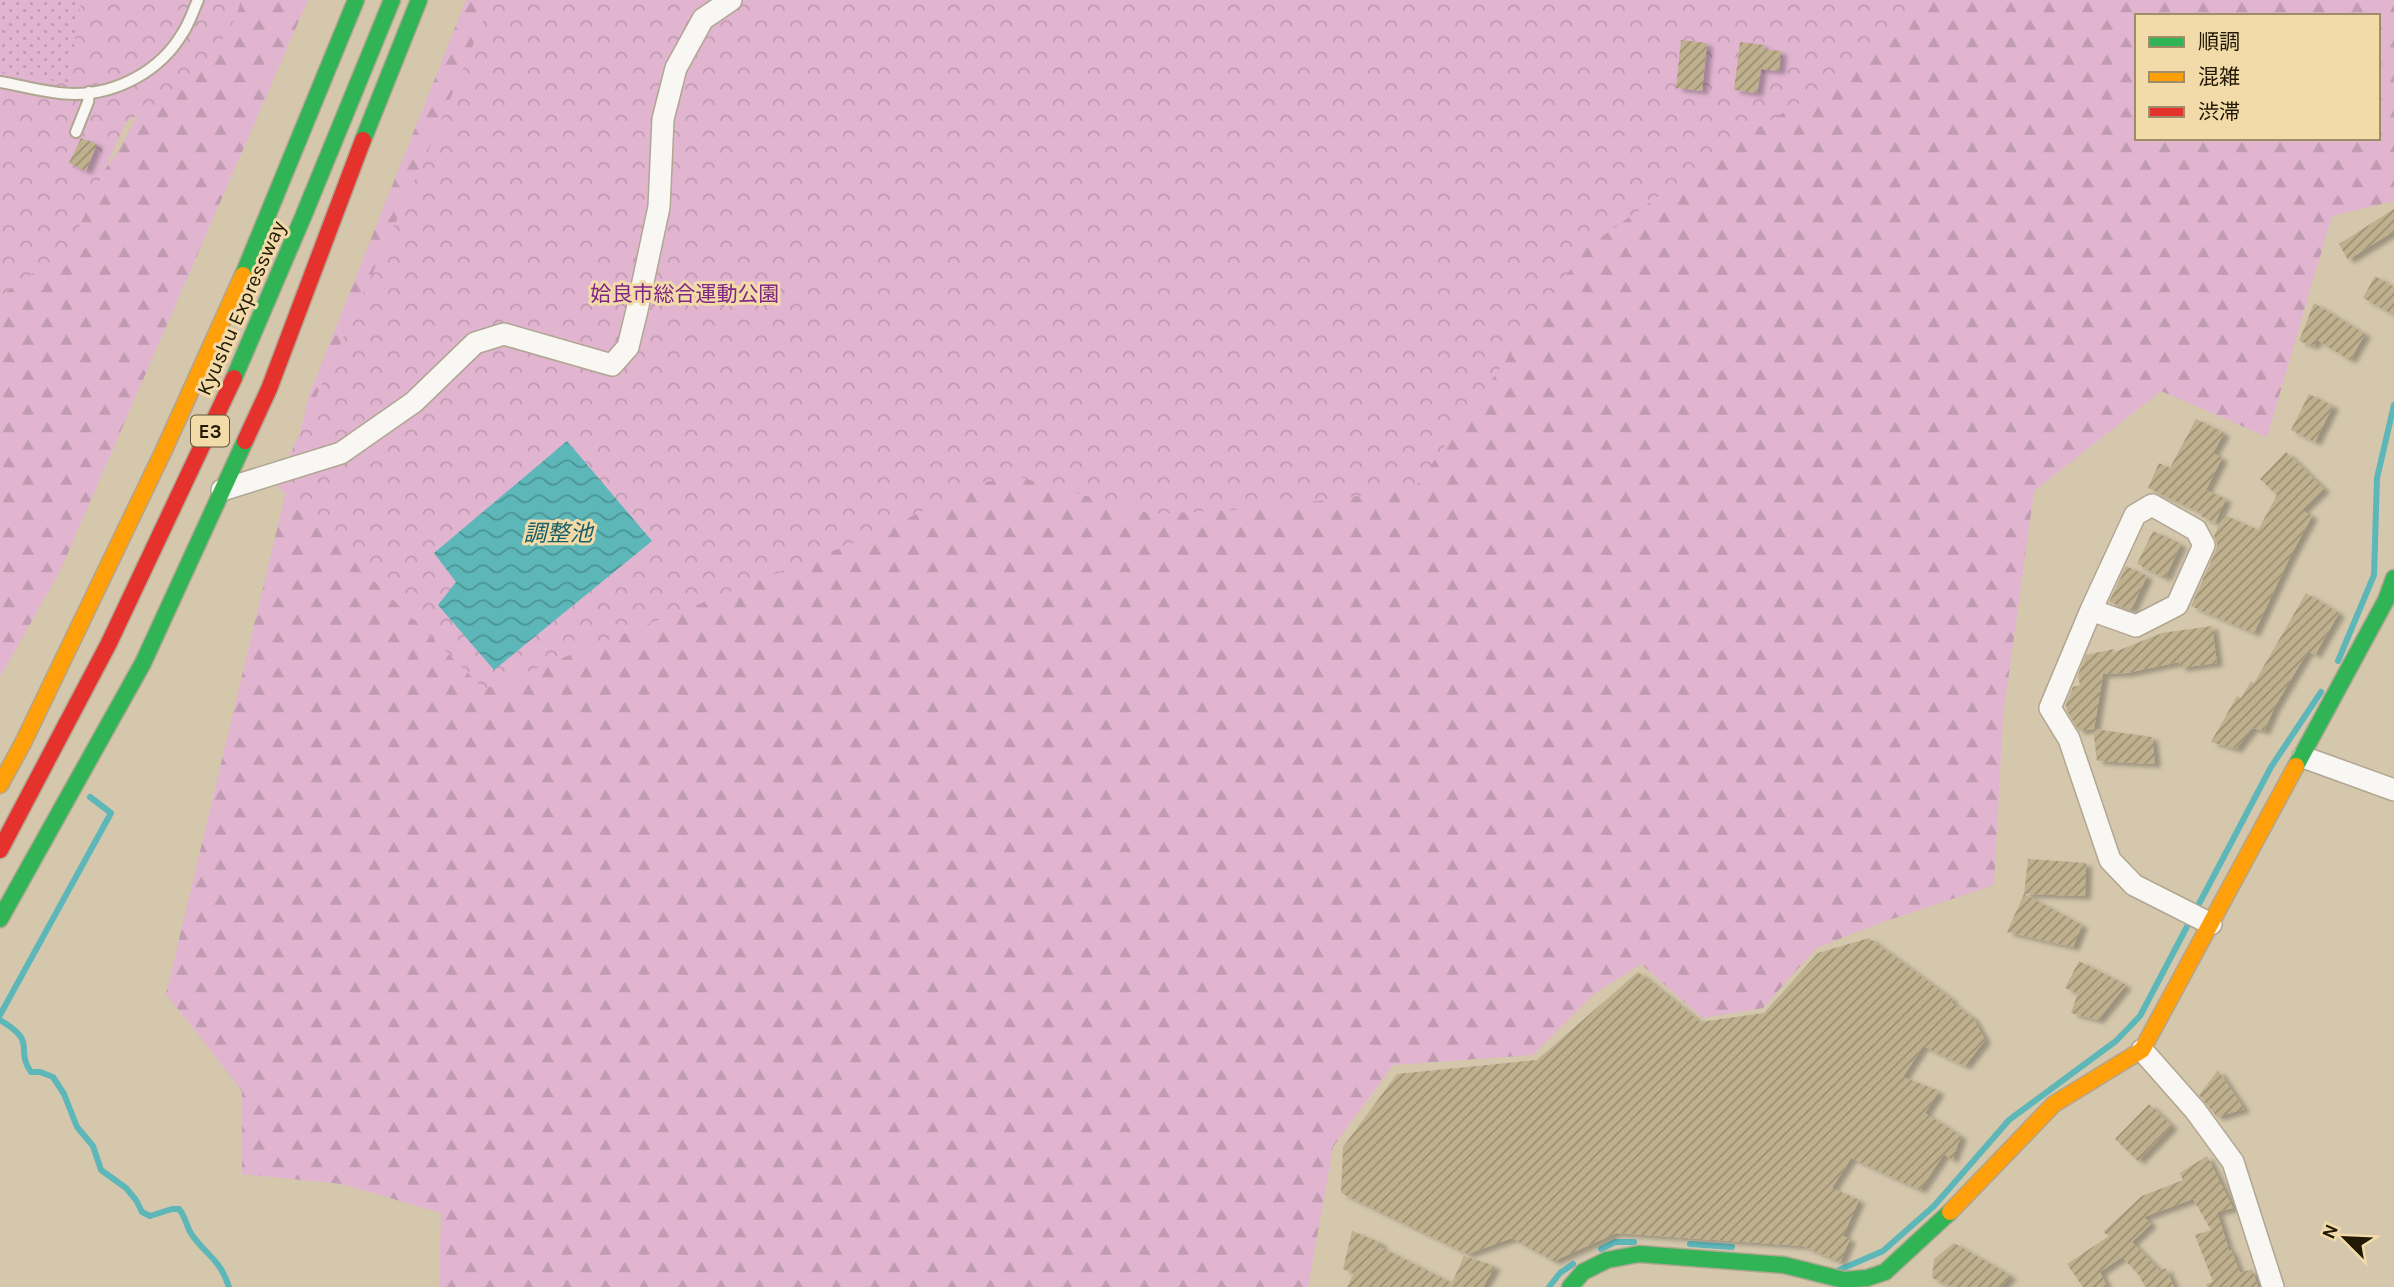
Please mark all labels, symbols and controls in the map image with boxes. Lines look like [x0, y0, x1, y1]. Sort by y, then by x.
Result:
legend [2135, 14, 2380, 140]
text: 順調 [2198, 30, 2240, 54]
text: 混雑 [2198, 65, 2240, 89]
text: 渋滞 [2198, 100, 2240, 124]
street label: Kyushu Expressway [192, 217, 290, 399]
park label: 姶良市総合運動公園 [591, 282, 780, 306]
road number: E3 [191, 416, 229, 446]
water label: 調整池 [524, 520, 595, 547]
north arrow [2310, 1203, 2380, 1273]
text: N [2318, 1221, 2343, 1242]

